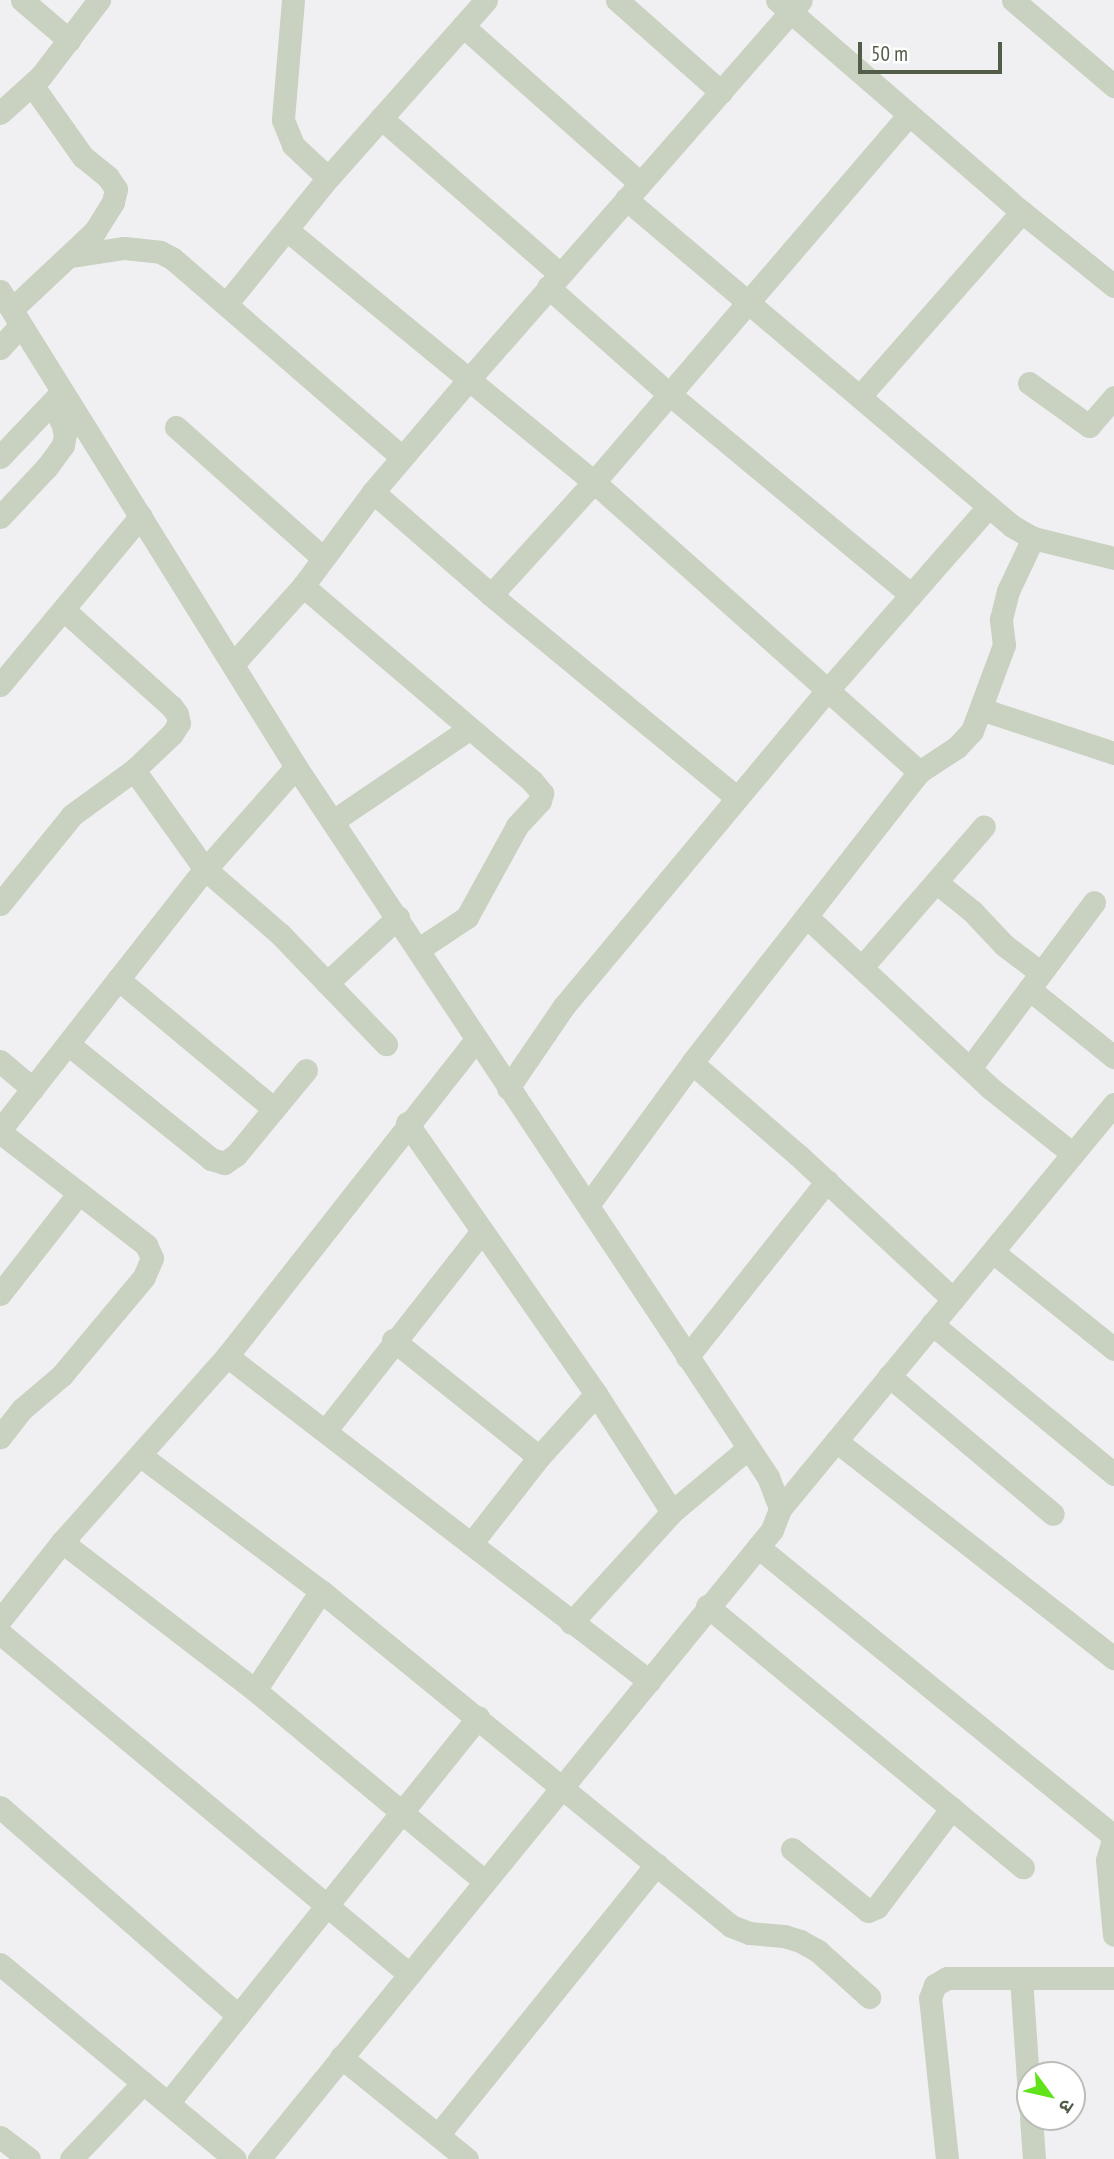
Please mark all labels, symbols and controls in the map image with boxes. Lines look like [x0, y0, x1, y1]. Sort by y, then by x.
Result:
scale bar [862, 28, 1006, 72]
text: 50 m [871, 40, 908, 67]
north arrow [1016, 2061, 1086, 2131]
text: उ [1054, 2095, 1080, 2118]

